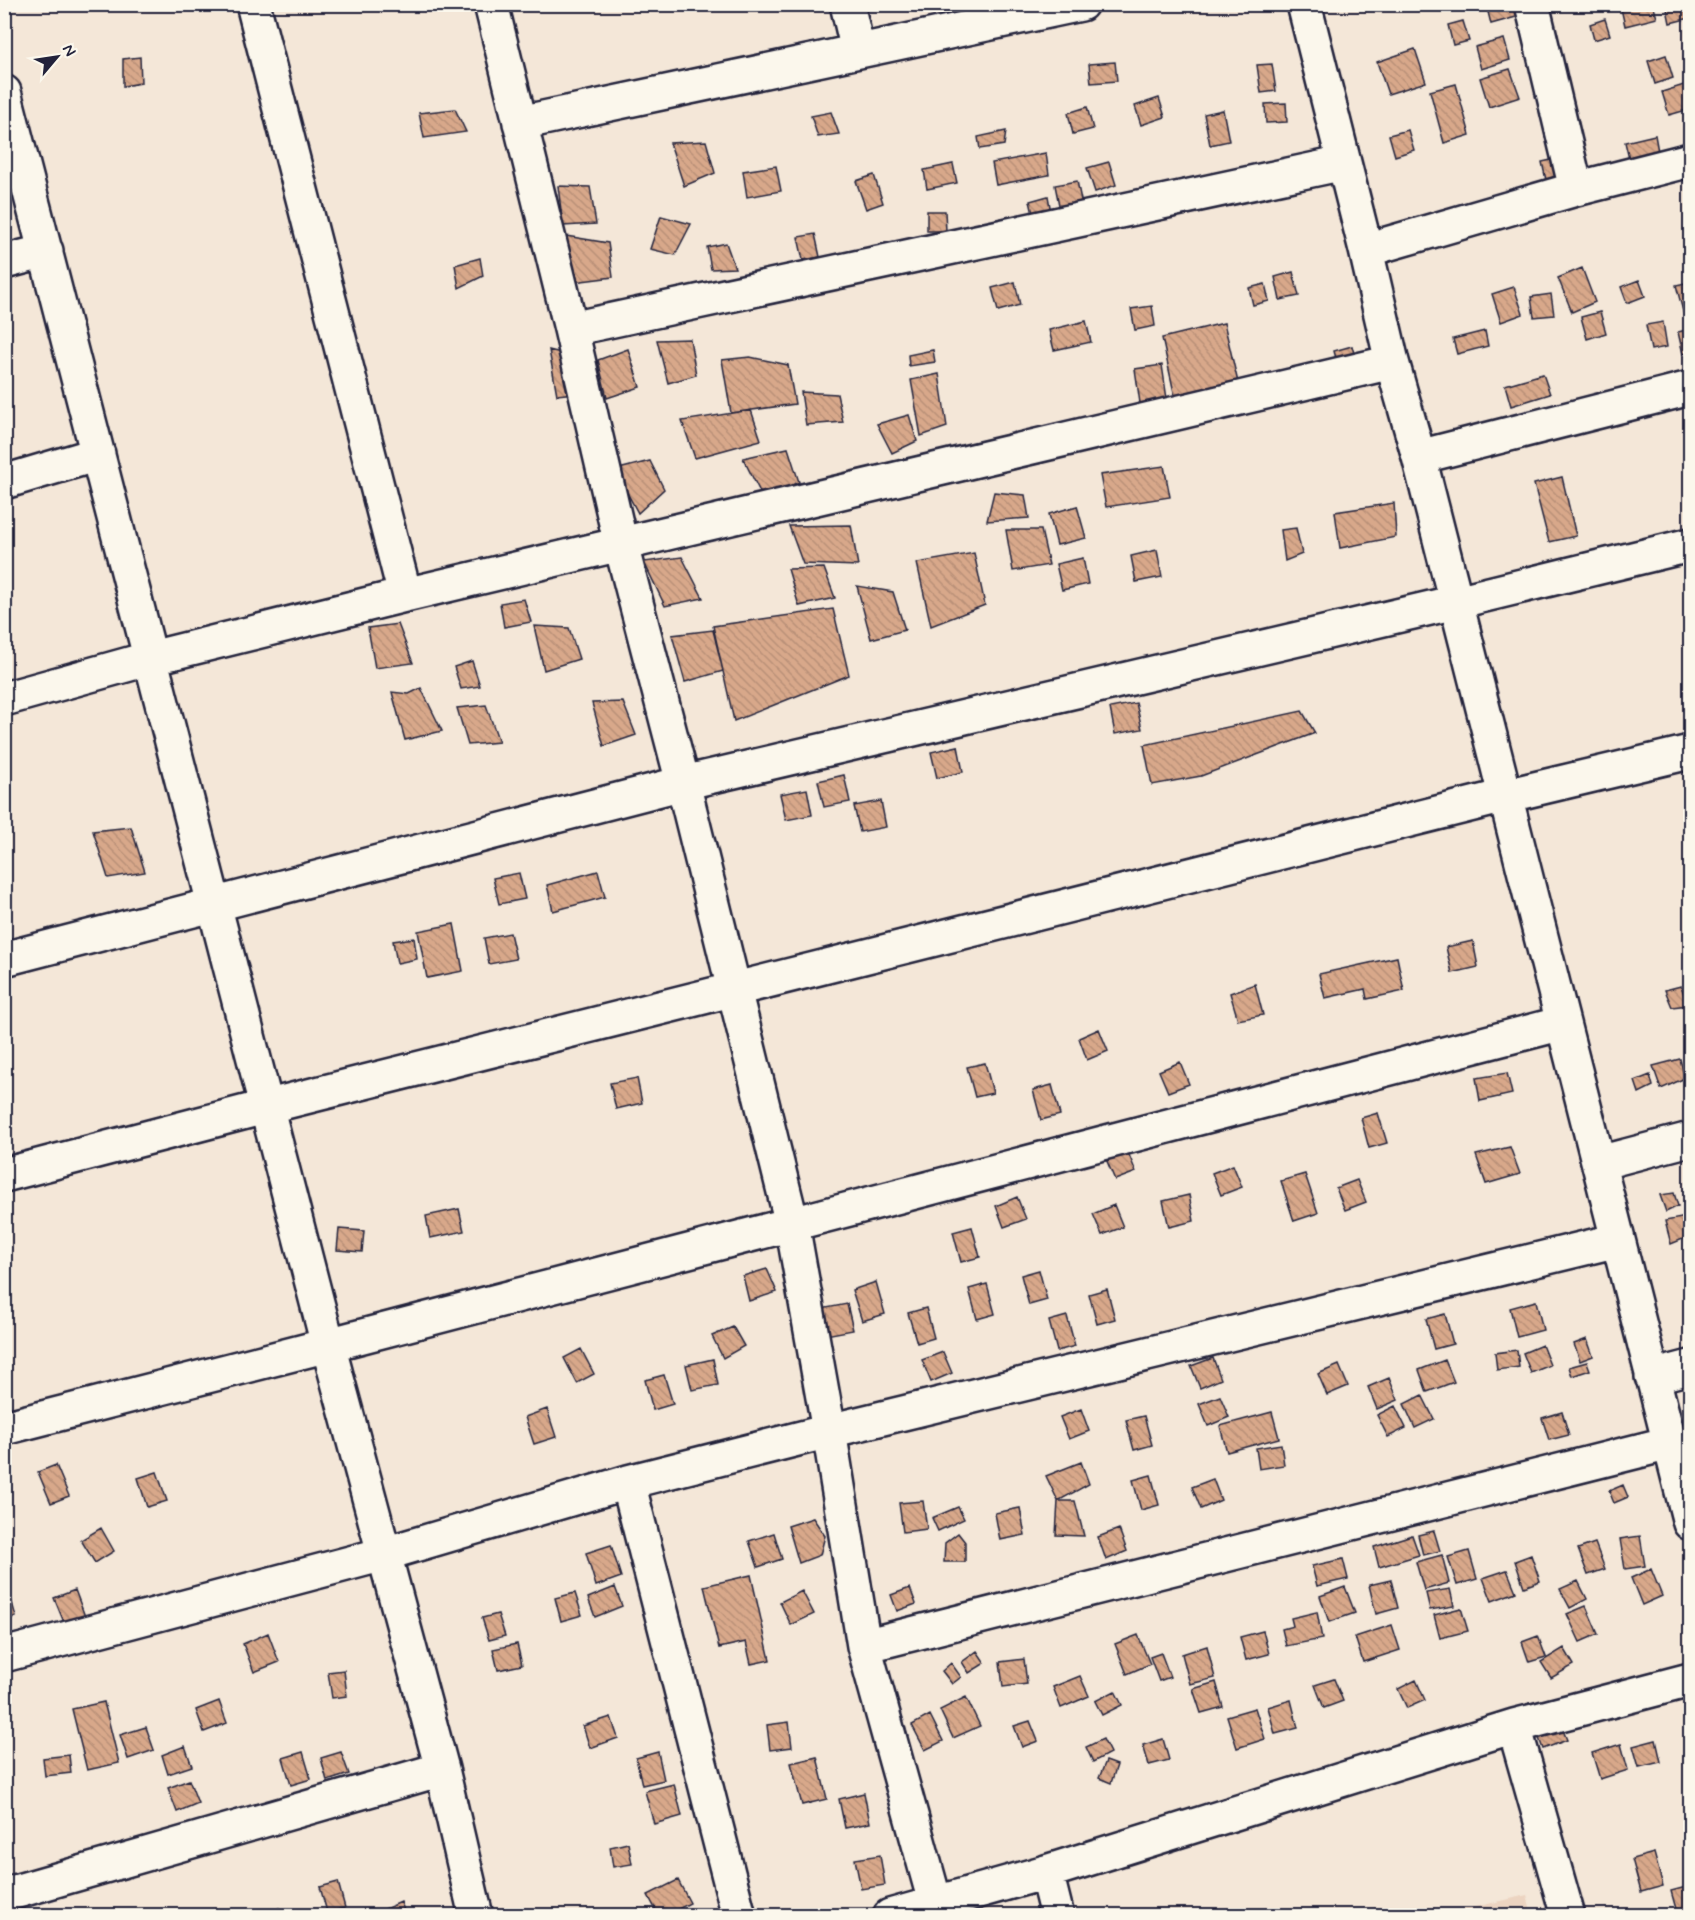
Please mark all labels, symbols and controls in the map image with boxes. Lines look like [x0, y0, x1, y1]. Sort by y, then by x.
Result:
north arrow [27, 27, 87, 87]
text: N [57, 41, 81, 60]

